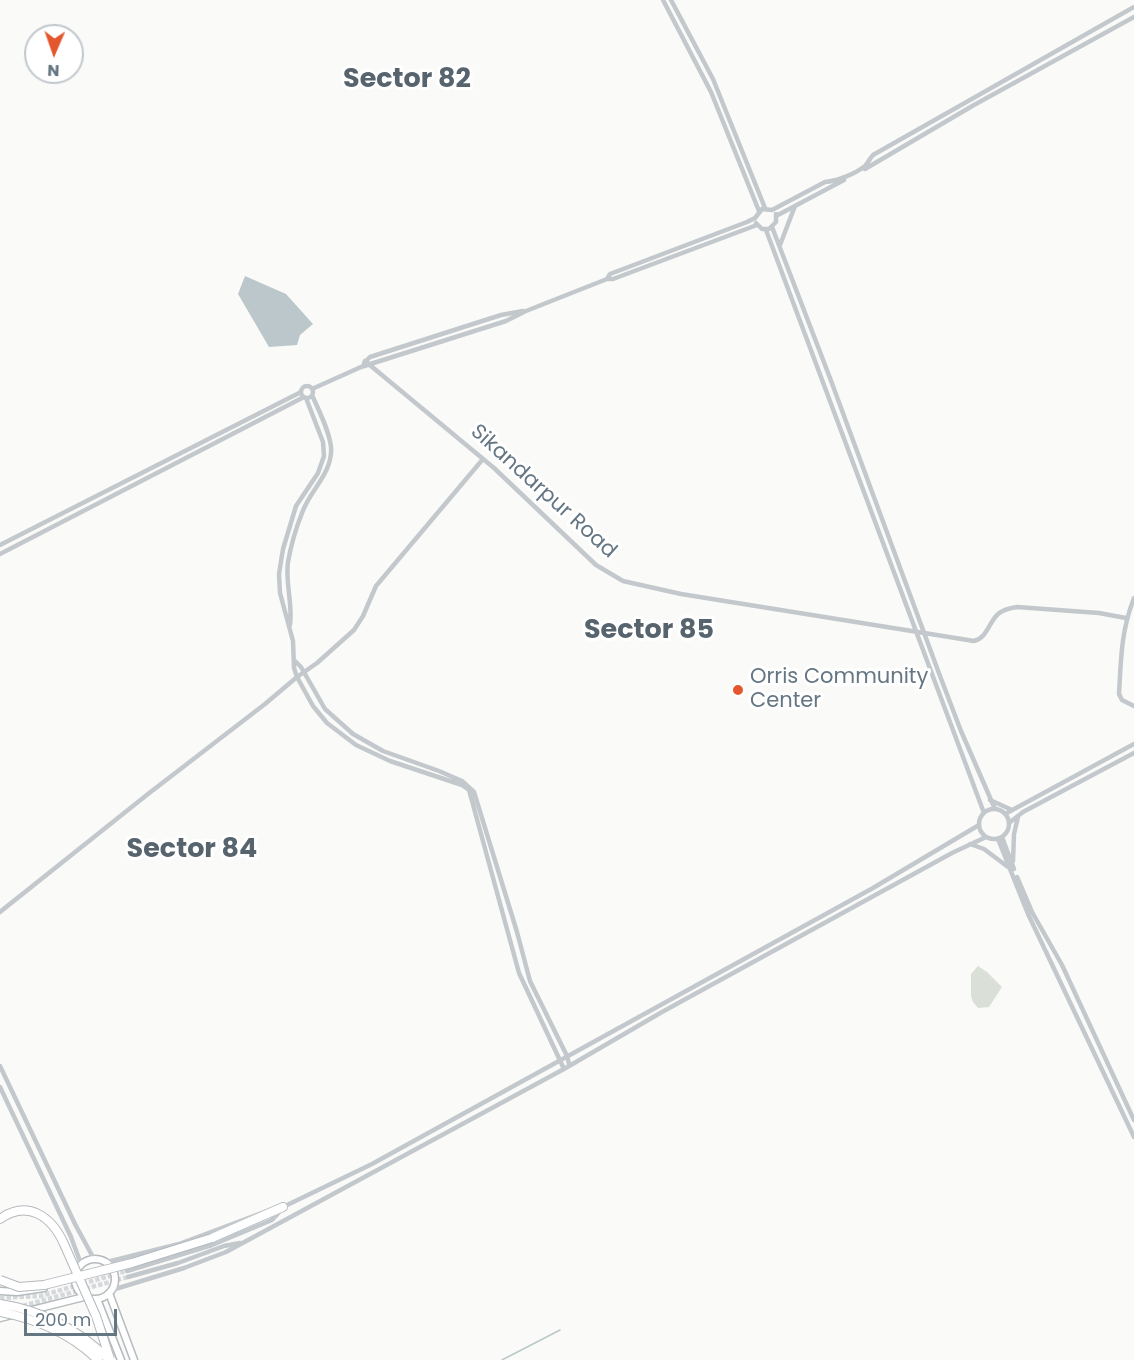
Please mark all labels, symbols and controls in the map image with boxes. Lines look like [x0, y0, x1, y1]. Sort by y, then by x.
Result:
north arrow [24, 24, 84, 84]
text: N [47, 59, 60, 82]
district label: Sector 82 [343, 64, 471, 96]
street label: Sikandarpur Road [465, 420, 621, 564]
district label: Sector 85 [584, 615, 714, 647]
place label: Orris Community Center [750, 665, 928, 715]
marker: Orris Community Center [731, 683, 745, 697]
district label: Sector 84 [127, 834, 257, 866]
scale bar [27, 1297, 120, 1335]
text: 200 m [35, 1307, 91, 1332]

